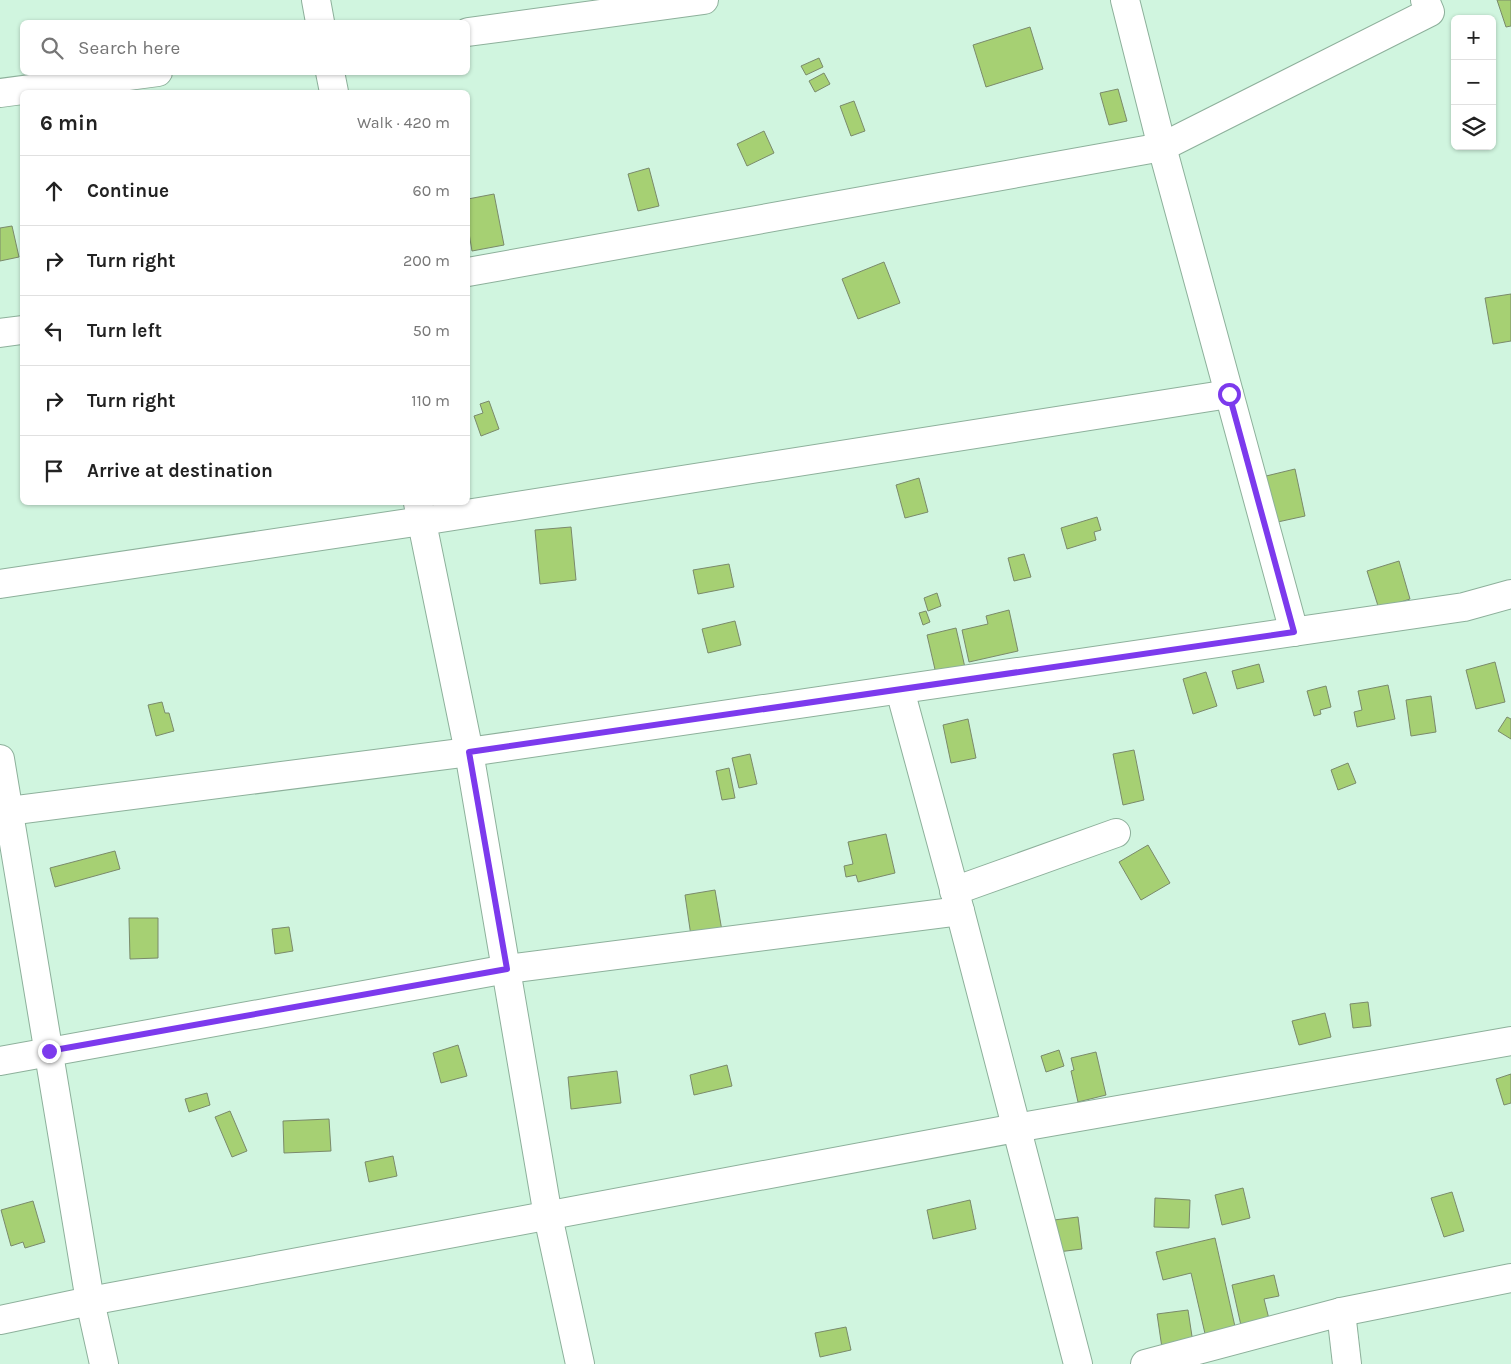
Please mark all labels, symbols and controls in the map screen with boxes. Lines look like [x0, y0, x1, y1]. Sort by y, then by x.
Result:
map controls [1451, 15, 1496, 150]
button: + [1451, 15, 1496, 60]
search box [20, 20, 470, 75]
icon: search [38, 34, 66, 62]
text: Search here [78, 37, 180, 59]
button: − [1451, 60, 1496, 105]
button: layers [1451, 105, 1496, 150]
text: 6 min [40, 111, 98, 135]
text: Walk · 420 m [357, 113, 450, 132]
icon: ahead [40, 177, 68, 205]
text: Continue [87, 180, 169, 202]
text: 60 m [413, 181, 450, 200]
icon: right [40, 247, 68, 275]
text: Turn right [87, 250, 176, 272]
text: 200 m [403, 251, 450, 270]
icon: left [40, 317, 68, 345]
text: Turn left [87, 320, 162, 342]
text: 50 m [413, 321, 450, 340]
route start [1218, 383, 1241, 406]
icon: right [40, 387, 68, 415]
text: Turn right [87, 390, 176, 412]
text: 110 m [411, 391, 450, 410]
icon: arrive [40, 457, 68, 485]
text: Arrive at destination [87, 460, 273, 482]
route end [38, 1040, 61, 1063]

